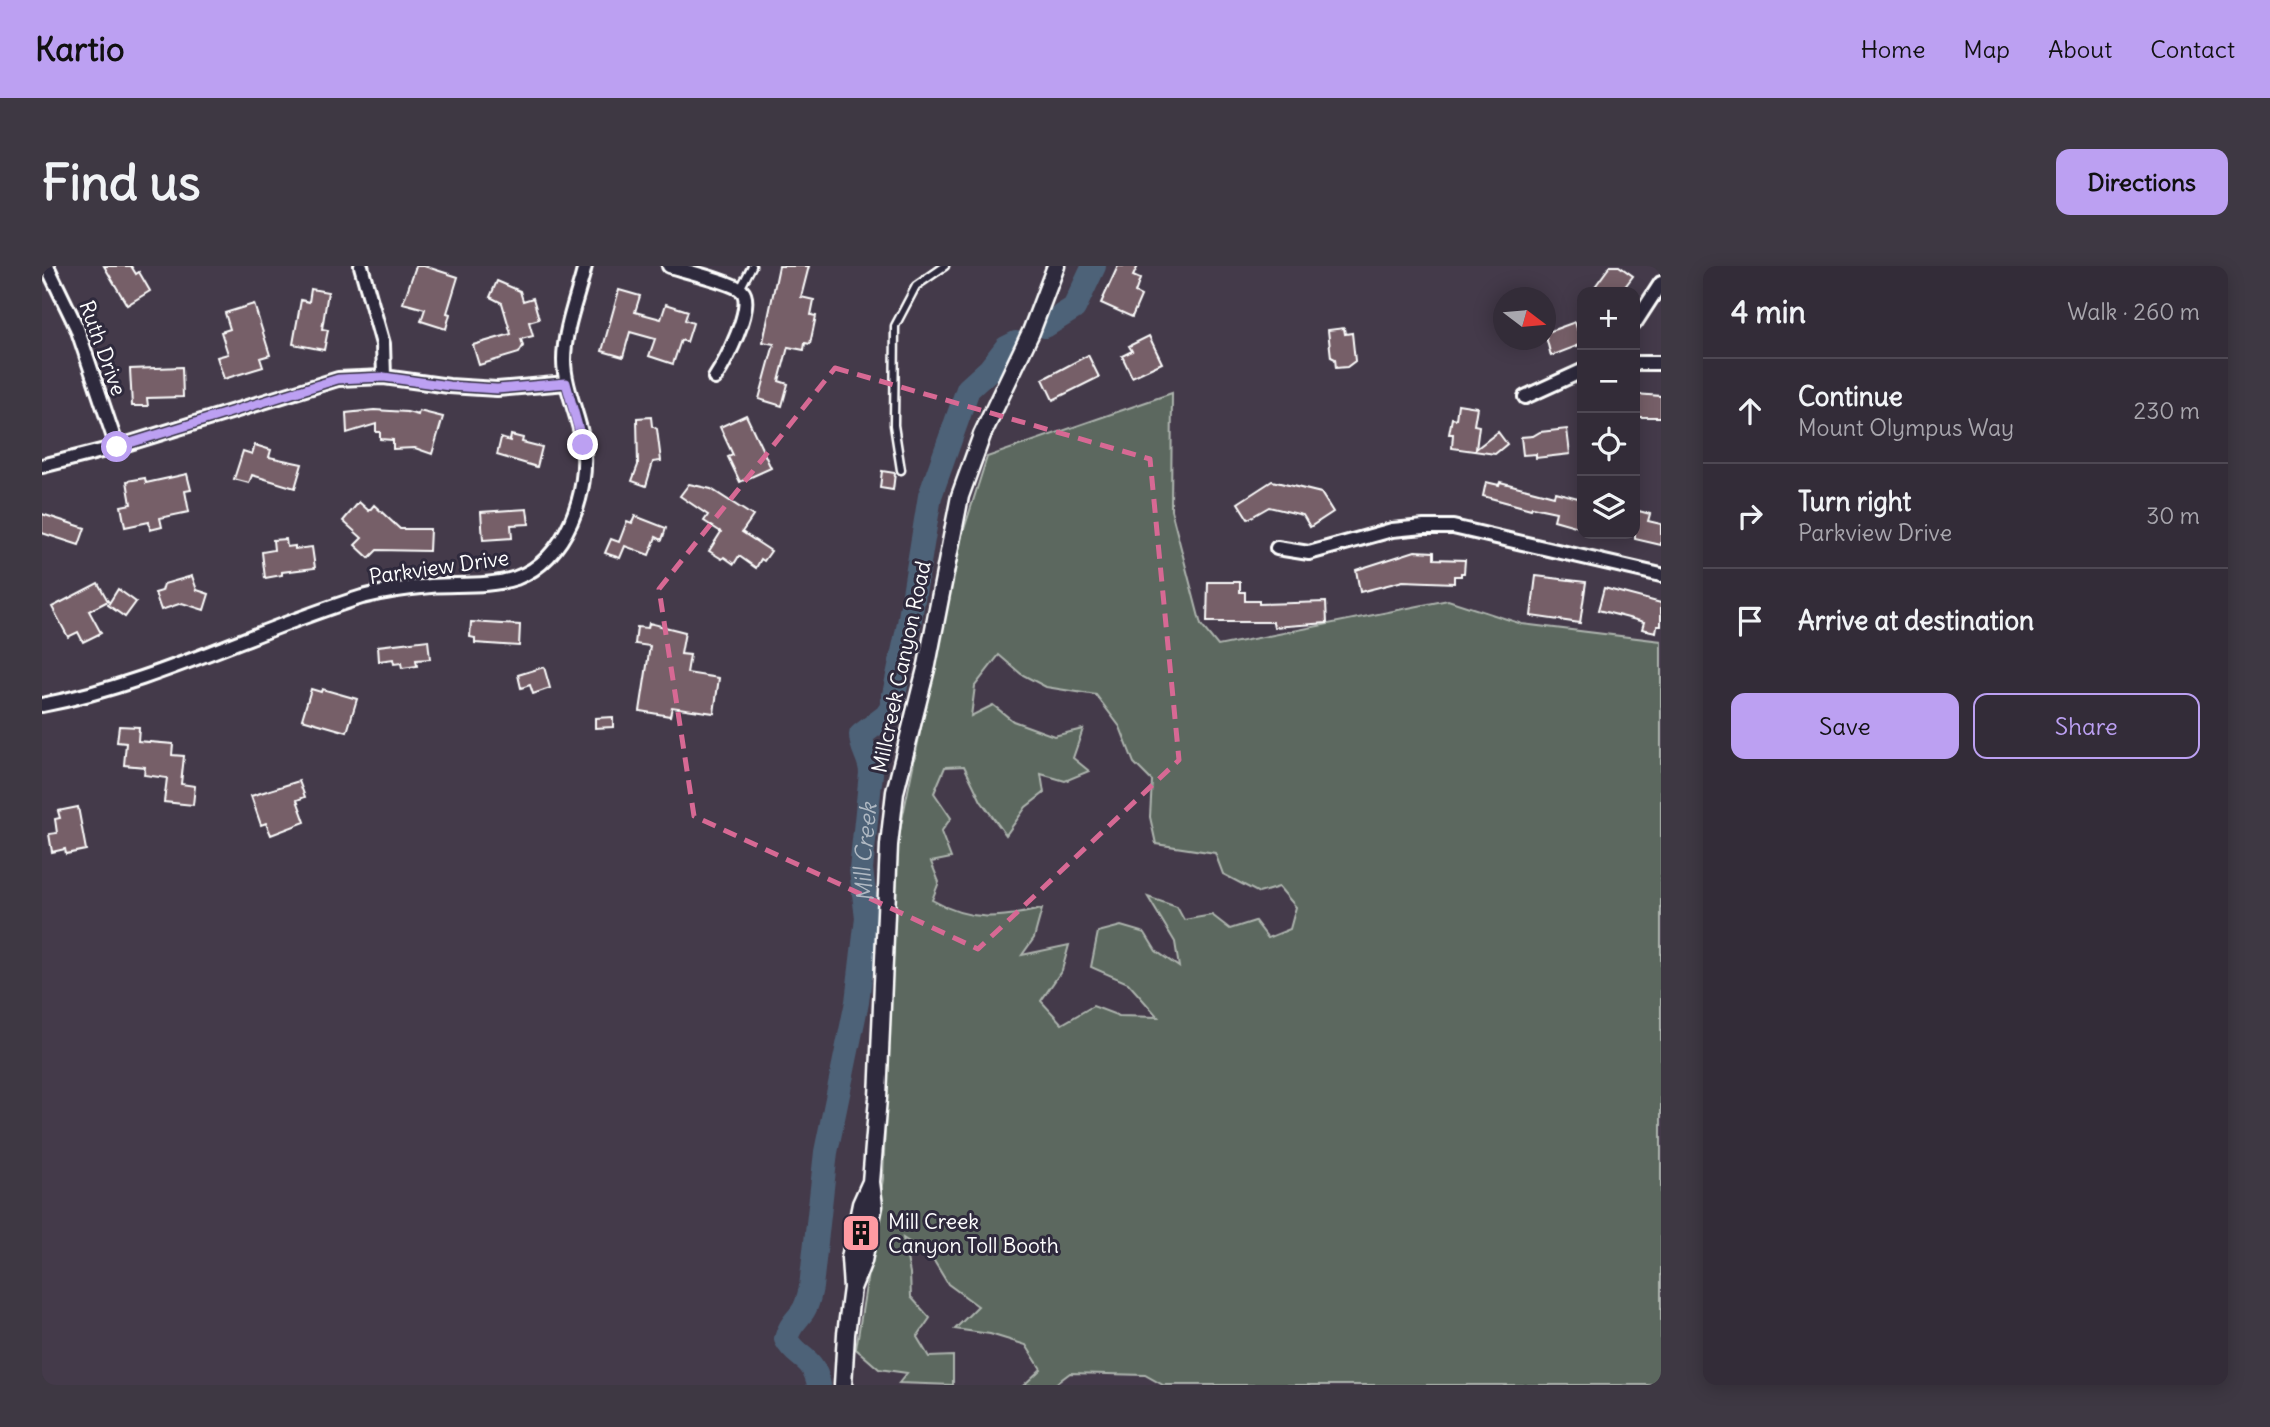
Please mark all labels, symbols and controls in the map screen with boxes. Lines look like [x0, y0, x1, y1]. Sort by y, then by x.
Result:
text: Kartio [35, 28, 125, 70]
text: Home [1861, 34, 1925, 64]
text: Map [1963, 34, 2010, 64]
text: About [2048, 34, 2112, 64]
text: Contact [2150, 34, 2235, 64]
button: Directions [2056, 149, 2228, 215]
text: Find us [42, 152, 200, 213]
north arrow [1493, 287, 1556, 350]
map controls [1577, 287, 1640, 539]
button: + [1577, 287, 1640, 350]
text: 4 min [1731, 293, 1806, 331]
street label: Ruth Drive [73, 297, 133, 399]
text: Walk · 260 m [2067, 297, 2200, 326]
button: − [1577, 350, 1640, 413]
text: Continue [1798, 380, 1903, 413]
icon: ahead [1731, 392, 1769, 430]
text: 230 m [2134, 396, 2200, 425]
button: locate [1577, 413, 1640, 476]
text: Mount Olympus Way [1798, 413, 2014, 442]
route end [567, 429, 598, 460]
route start [101, 431, 132, 462]
button: layers [1577, 476, 1640, 539]
text: Turn right [1798, 485, 1911, 518]
icon: right [1731, 497, 1769, 535]
text: 30 m [2146, 501, 2200, 530]
text: Parkview Drive [1798, 518, 1952, 547]
street label: Parkview Drive [367, 544, 511, 590]
street label: Millcreek Canyon Road [865, 559, 937, 775]
icon: arrive [1731, 602, 1769, 640]
text: Arrive at destination [1798, 604, 2034, 637]
button: Save [1731, 693, 1959, 759]
button: Share [1973, 693, 2200, 759]
water label: Mill Creek [846, 800, 882, 904]
place label: Mill Creek Canyon Toll Booth [888, 1208, 1059, 1259]
building icon: Mill Creek Canyon Toll Booth [840, 1212, 882, 1254]

